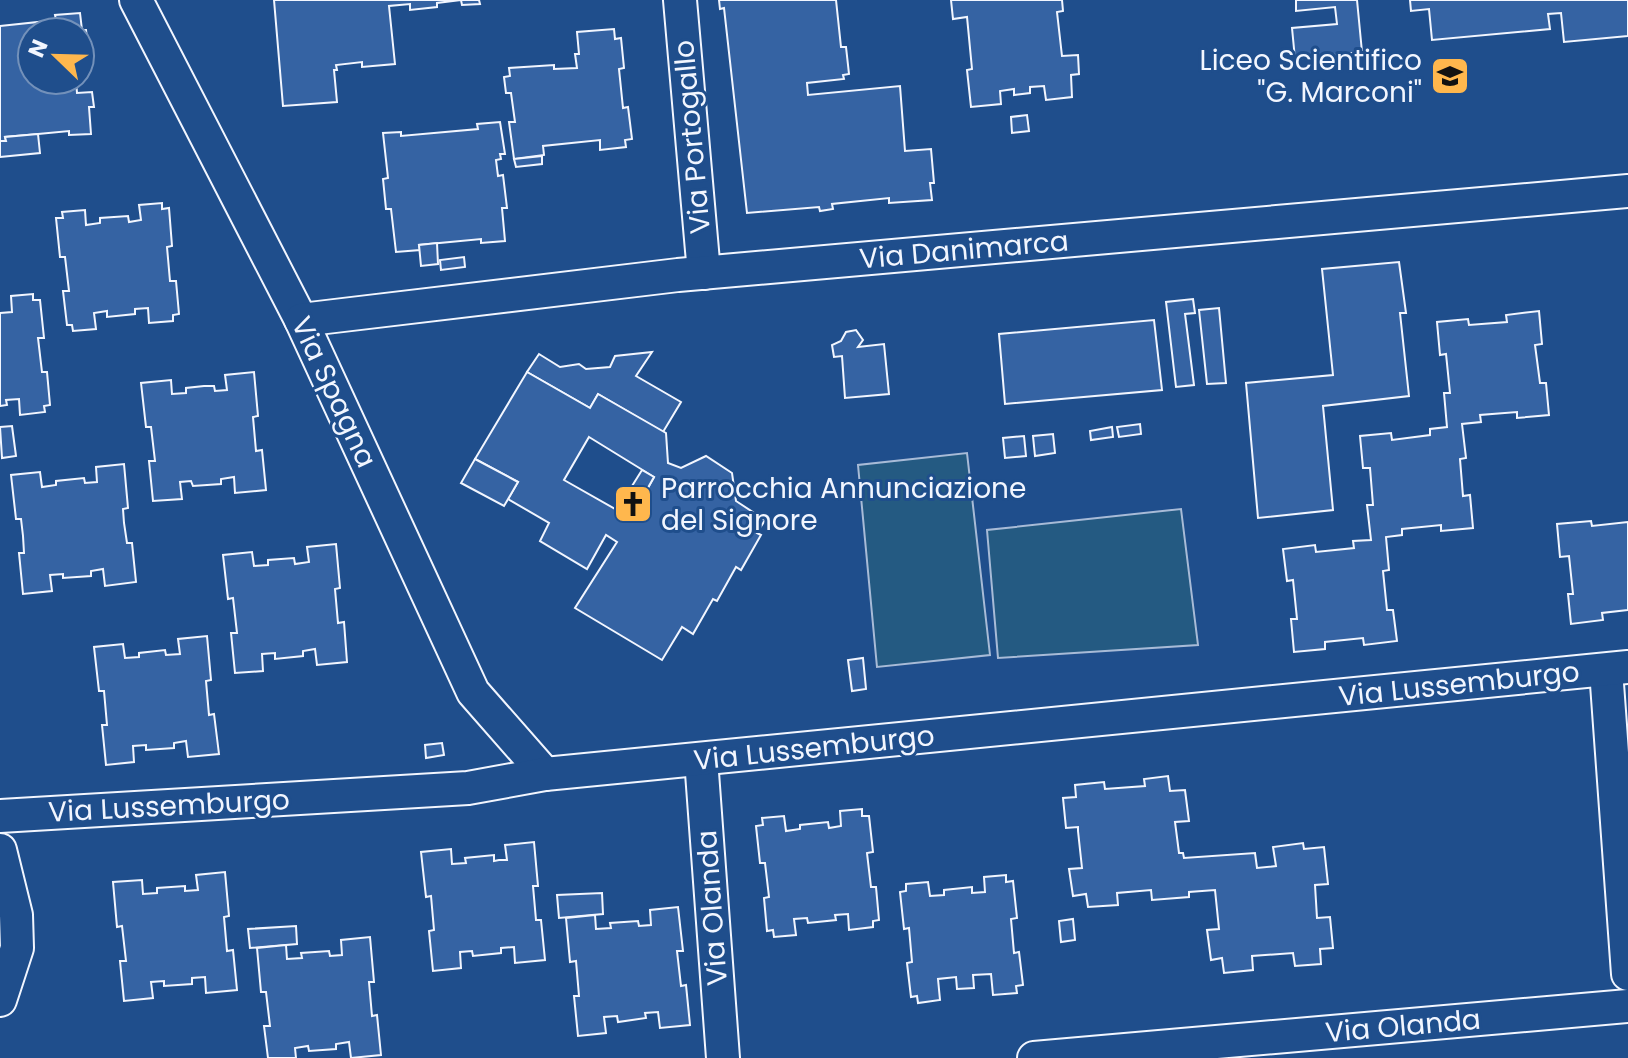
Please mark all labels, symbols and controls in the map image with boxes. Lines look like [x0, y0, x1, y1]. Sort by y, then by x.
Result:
north arrow [16, 16, 96, 96]
text: N [21, 35, 56, 62]
street label: Via Portogallo [664, 38, 720, 236]
place label: Liceo Scientifico "G. Marconi" [1200, 41, 1422, 112]
school or university icon: Liceo Scientifico "G. Marconi" [1429, 55, 1471, 97]
street label: Via Danimarca [858, 221, 1070, 279]
street label: Via Spagna [282, 310, 386, 474]
place label: Parrocchia Annunciazione del Signore [661, 469, 1026, 540]
church icon: Parrocchia Annunciazione del Signore [612, 483, 654, 525]
street label: Via Lussemburgo [1337, 652, 1581, 716]
street label: Via Lussemburgo [692, 716, 936, 780]
street label: Via Lussemburgo [47, 780, 291, 832]
street label: Via Olanda [687, 829, 737, 987]
street label: Via Olanda [1324, 1000, 1482, 1052]

